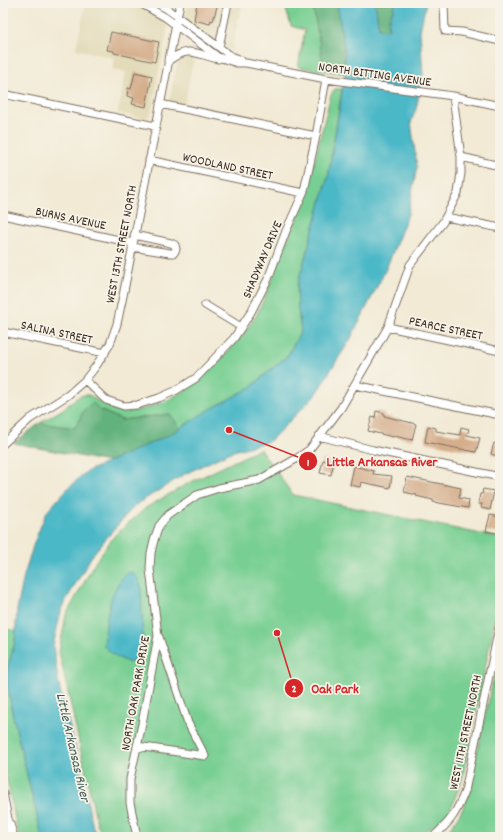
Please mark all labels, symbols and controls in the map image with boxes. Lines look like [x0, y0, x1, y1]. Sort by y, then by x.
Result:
street label: NORTH BITTING AVENUE [317, 58, 432, 93]
street label: WOODLAND STREET [181, 149, 274, 186]
street label: WEST 13TH STREET NORTH [102, 184, 143, 305]
street label: BURNS AVENUE [33, 203, 108, 236]
street label: SHADYWAY DRIVE [238, 218, 288, 302]
street label: PEARCE STREET [407, 312, 484, 347]
street label: SALINA STREET [19, 317, 94, 350]
callout: Little Arkansas River [298, 448, 446, 474]
text: Little Arkansas River [326, 453, 438, 473]
text: 1 [307, 455, 310, 472]
street label: NORTH OAK PARK DRIVE [117, 635, 156, 752]
street label: WEST 11TH STREET NORTH [445, 673, 488, 792]
callout: Oak Park [284, 675, 367, 701]
text: Oak Park [311, 680, 359, 700]
text: 2 [291, 681, 297, 698]
water label: Little Arkansas River [50, 691, 95, 806]

